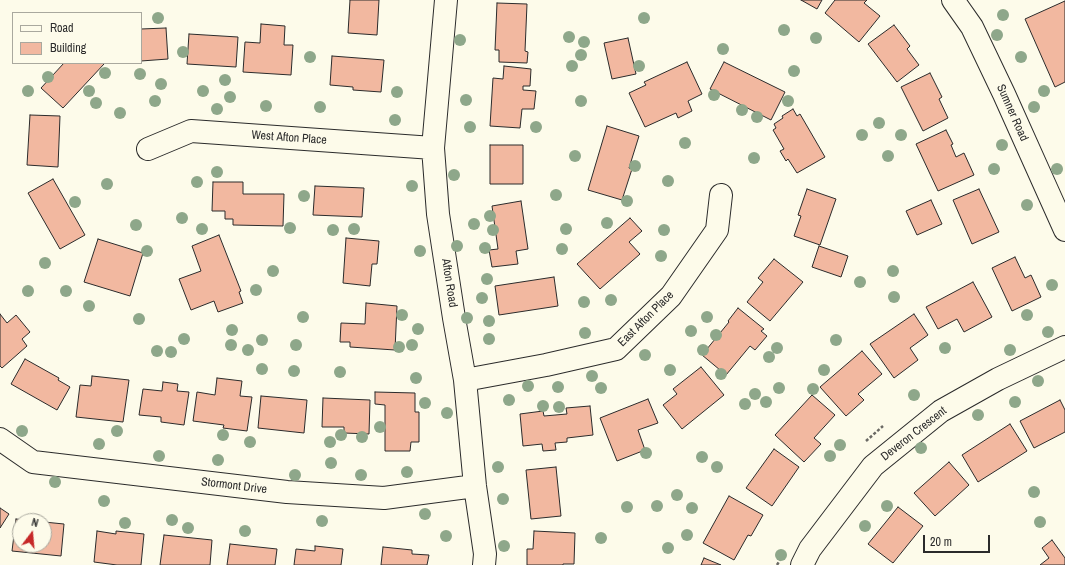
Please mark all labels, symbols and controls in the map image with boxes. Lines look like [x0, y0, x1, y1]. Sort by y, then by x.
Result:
legend [12, 12, 142, 64]
text: Road [50, 20, 74, 36]
text: Building [50, 40, 86, 56]
street label: Sumner Road [993, 82, 1031, 144]
street label: West Afton Place [251, 128, 327, 148]
street label: Afton Road [438, 258, 460, 308]
street label: East Afton Place [615, 288, 677, 350]
street label: Deveron Crescent [878, 404, 950, 464]
street label: Stormont Drive [200, 475, 268, 497]
north arrow [12, 513, 52, 553]
text: N [30, 515, 40, 530]
scale bar [925, 527, 992, 553]
text: 20 m [930, 534, 952, 550]

